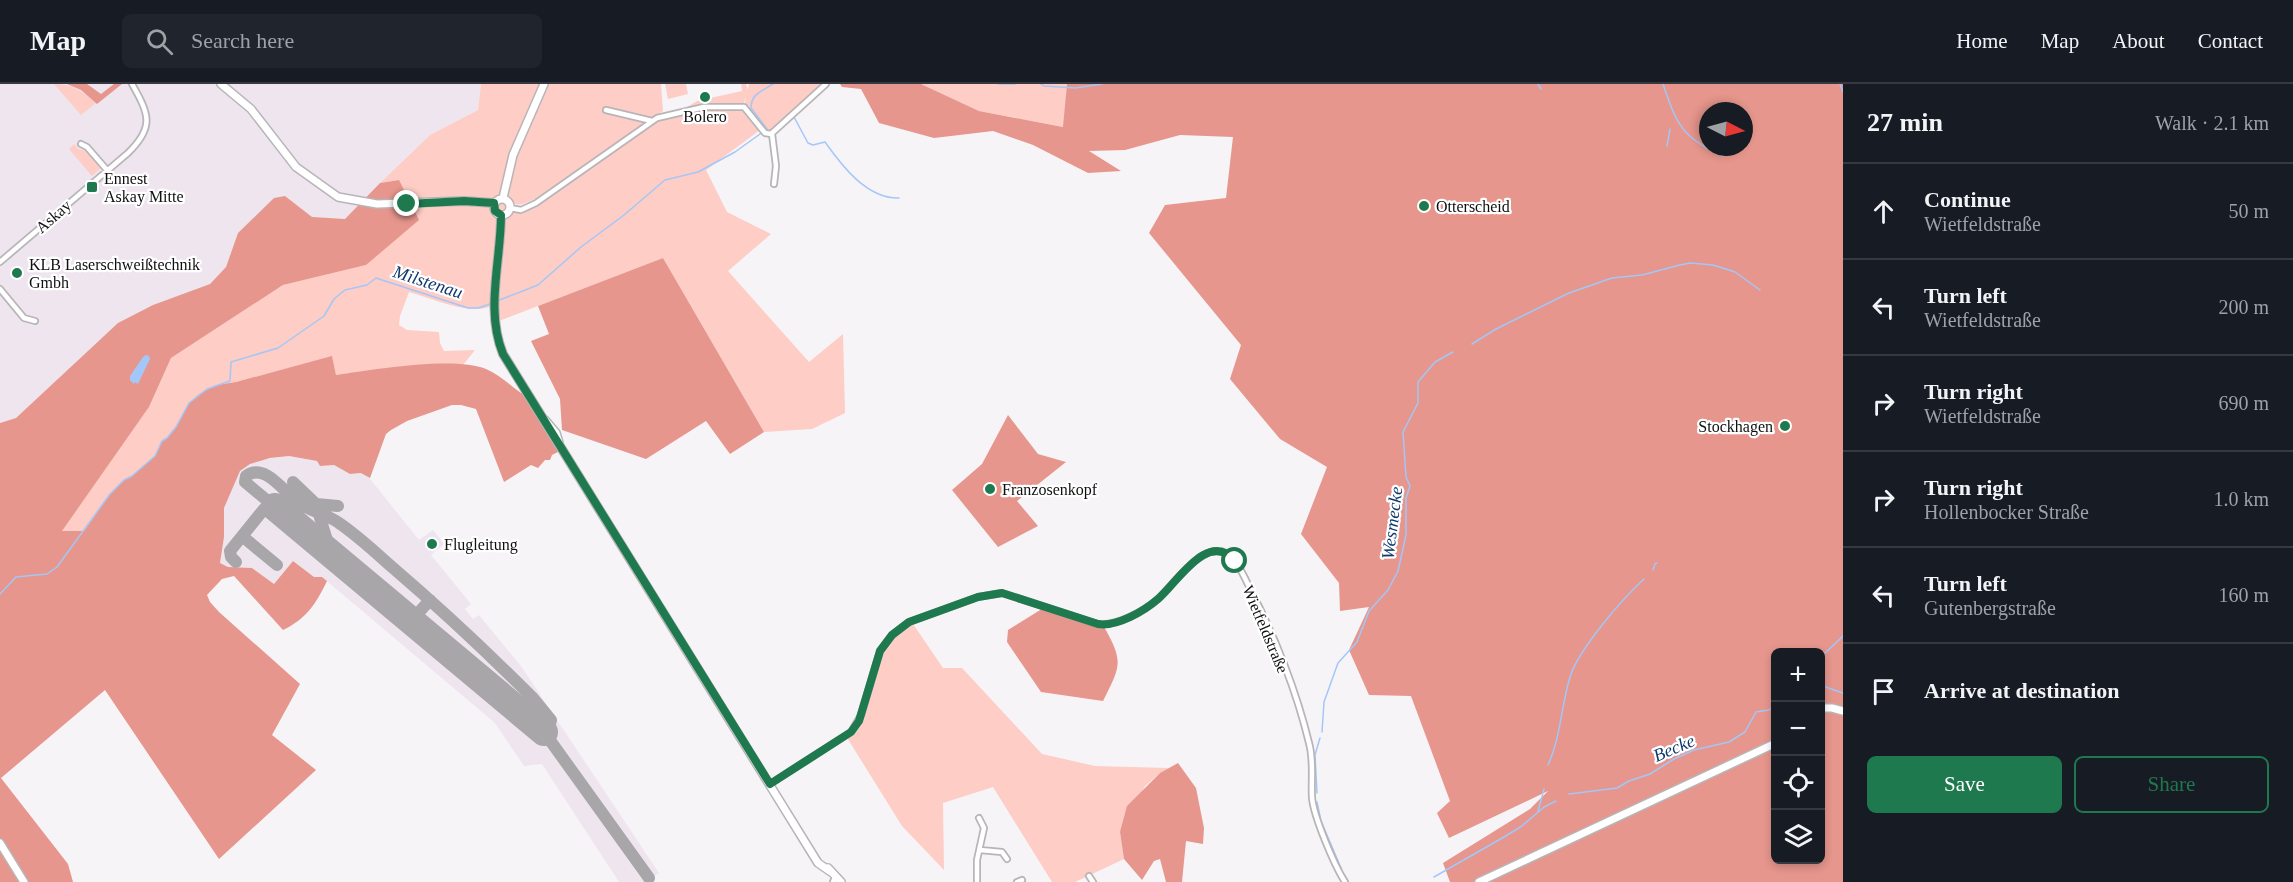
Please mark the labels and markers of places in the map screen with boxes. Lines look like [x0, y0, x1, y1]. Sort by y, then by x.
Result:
marker: Bolero [698, 90, 712, 104]
place label: Bolero [683, 108, 727, 125]
place label: Ennest Askay Mitte [104, 170, 184, 206]
marker: Ennest Askay Mitte [85, 180, 99, 194]
place label: Otterscheid [1436, 198, 1510, 215]
marker: Otterscheid [1417, 199, 1431, 213]
place label: KLB Laserschweißtechnik Gmbh [29, 256, 200, 291]
marker: KLB Laserschweißtechnik Gmbh [10, 266, 24, 280]
place label: Stockhagen [1698, 418, 1773, 436]
marker: Stockhagen [1778, 419, 1792, 433]
place label: Franzosenkopf [1002, 481, 1098, 499]
marker: Franzosenkopf [983, 482, 997, 496]
place label: Flugleitung [444, 536, 518, 554]
marker: Flugleitung [425, 537, 439, 551]

